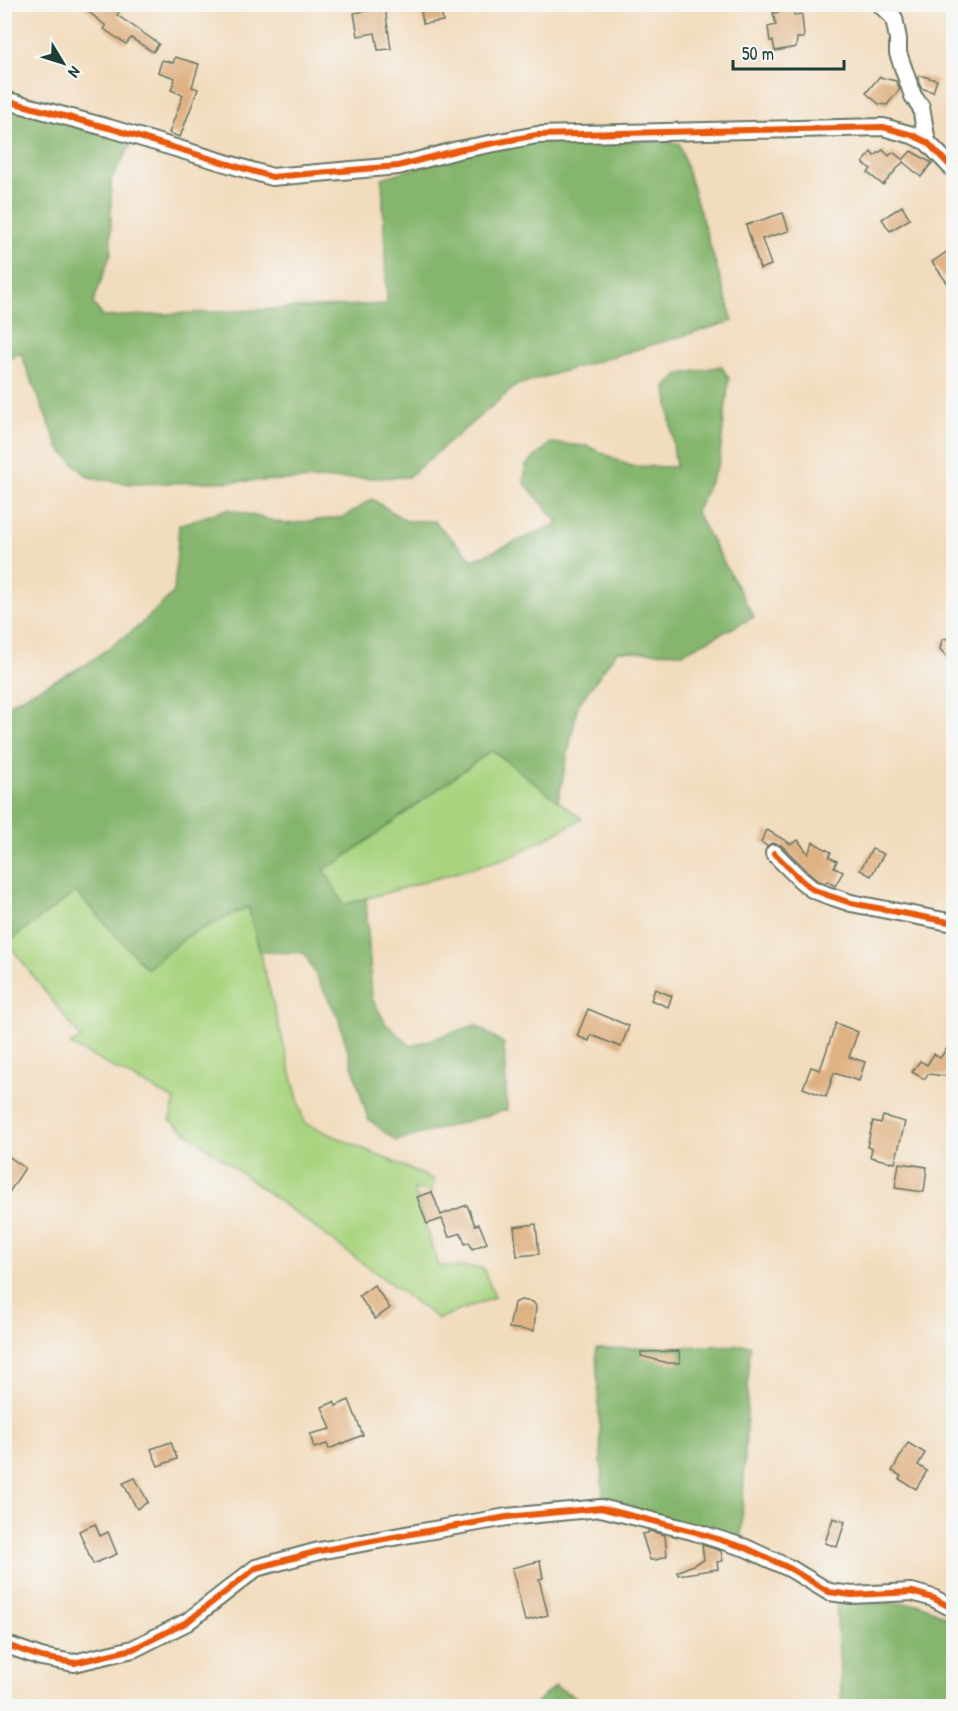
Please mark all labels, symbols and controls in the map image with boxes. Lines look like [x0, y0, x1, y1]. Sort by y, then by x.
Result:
north arrow [33, 33, 93, 93]
scale bar [733, 33, 844, 71]
text: 50 m [742, 41, 774, 66]
text: N [63, 62, 86, 83]

